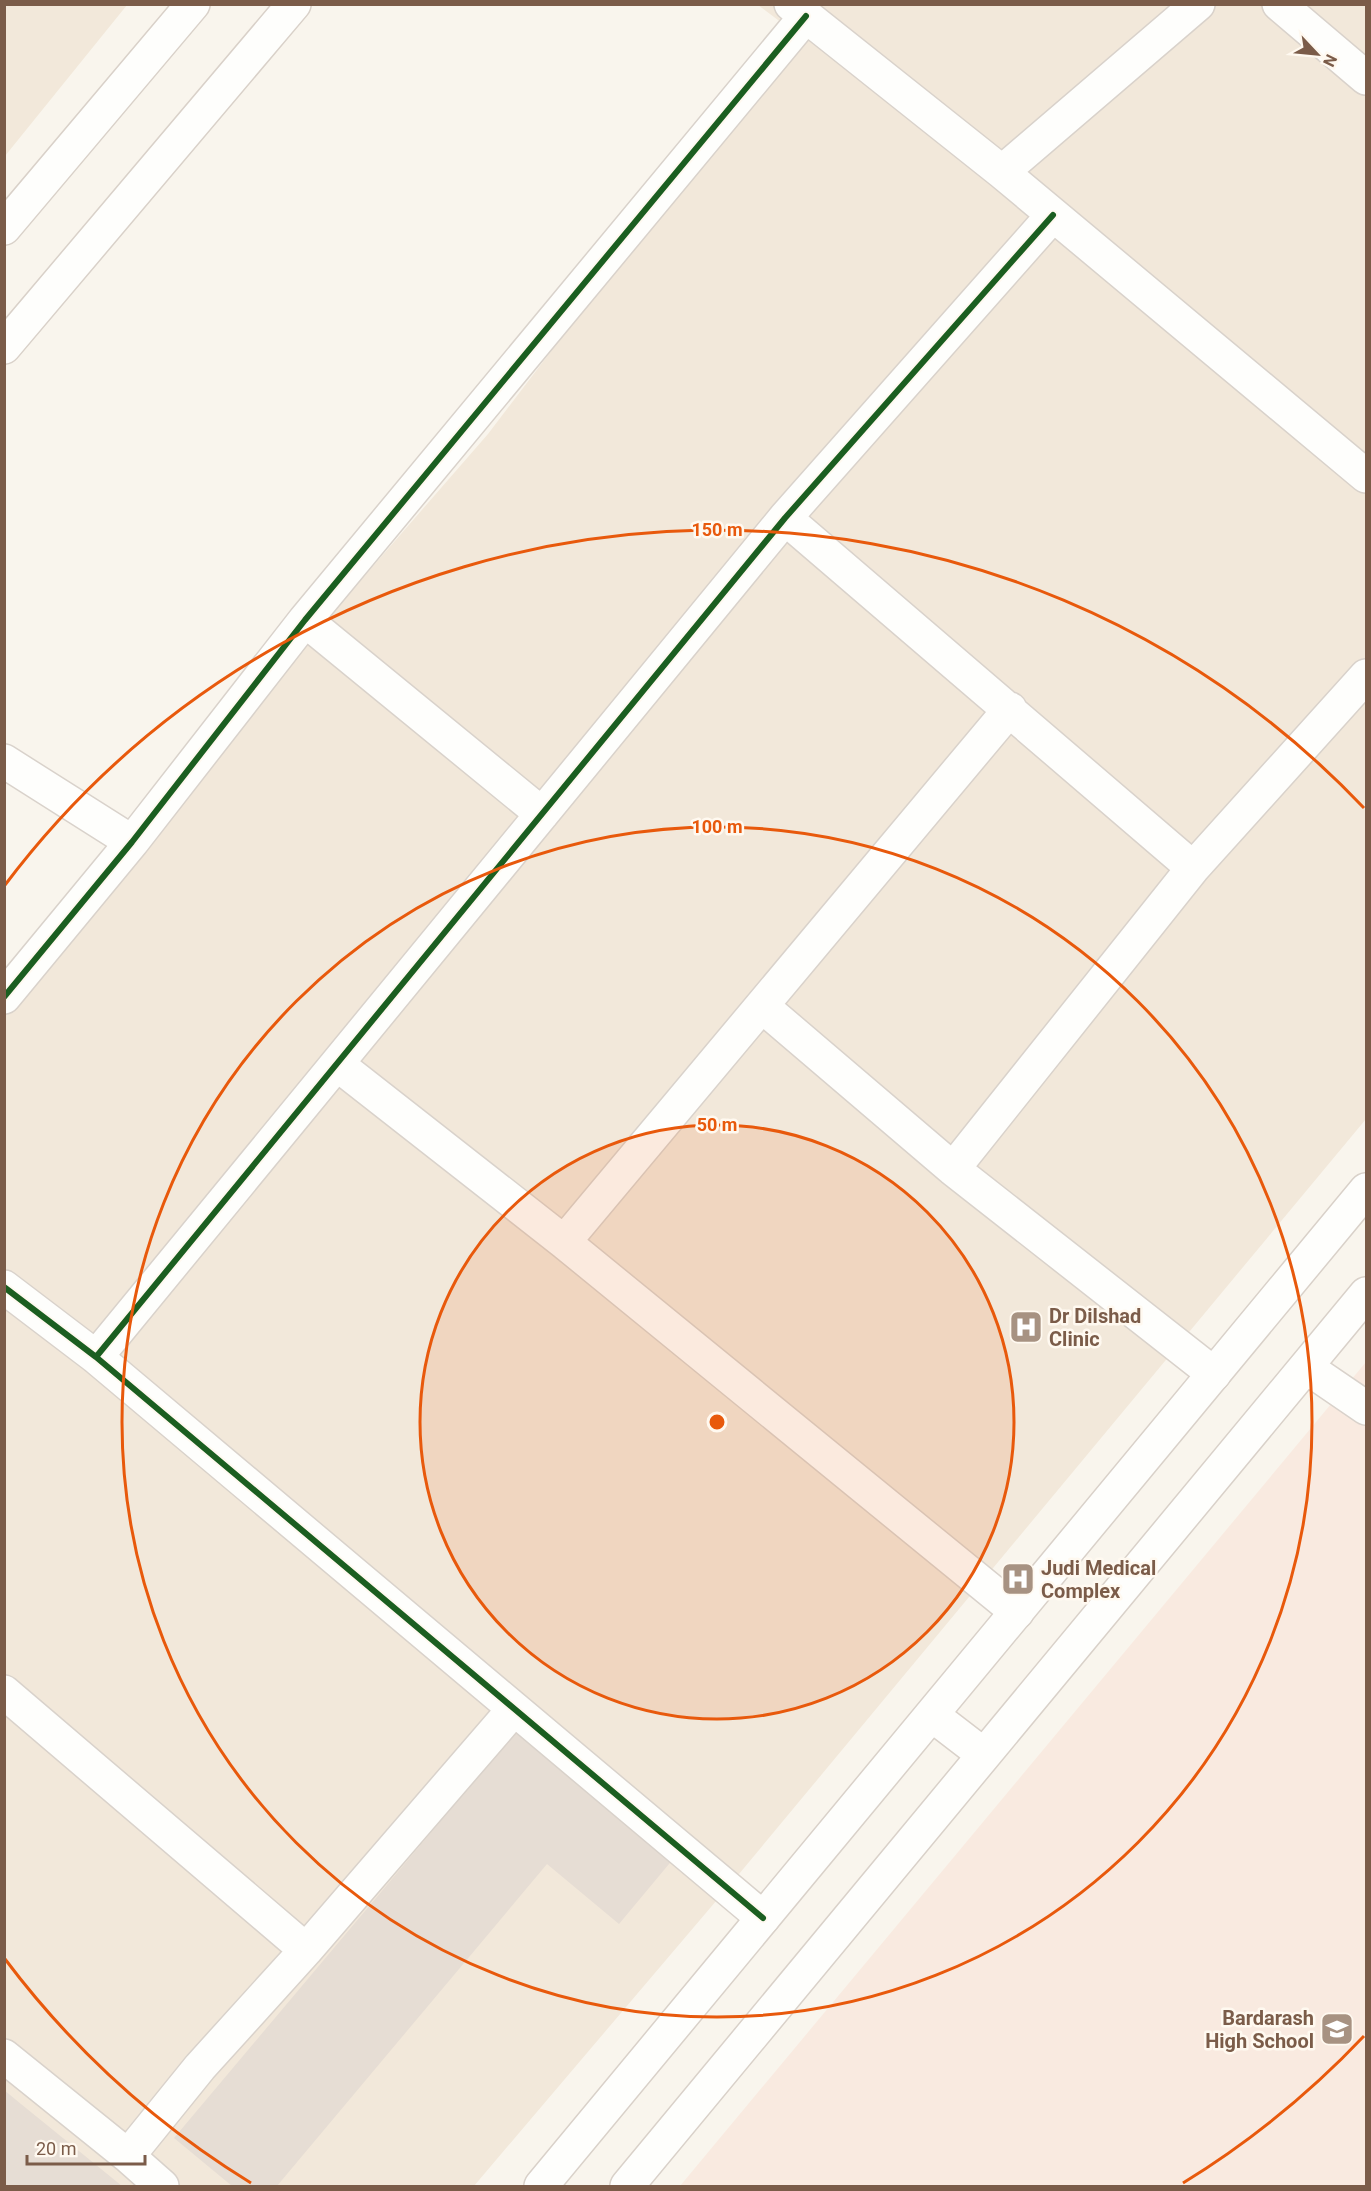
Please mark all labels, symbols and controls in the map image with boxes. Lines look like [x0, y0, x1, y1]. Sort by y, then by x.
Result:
north arrow [1287, 24, 1347, 84]
text: N [1319, 51, 1341, 70]
text: 150 m [691, 519, 743, 540]
text: 100 m [691, 816, 743, 837]
text: 50 m [697, 1114, 737, 1135]
place label: Dr Dilshad Clinic [1049, 1304, 1141, 1351]
hospital icon: Dr Dilshad Clinic [1008, 1309, 1044, 1345]
centre of rings [707, 1412, 727, 1432]
place label: Judi Medical Complex [1041, 1556, 1156, 1603]
hospital icon: Judi Medical Complex [1000, 1561, 1036, 1597]
place label: Bardarash High School [1205, 2006, 1314, 2053]
school or university icon: Bardarash High School [1319, 2011, 1355, 2047]
scale bar [27, 2128, 146, 2166]
text: 20 m [36, 2138, 76, 2159]

